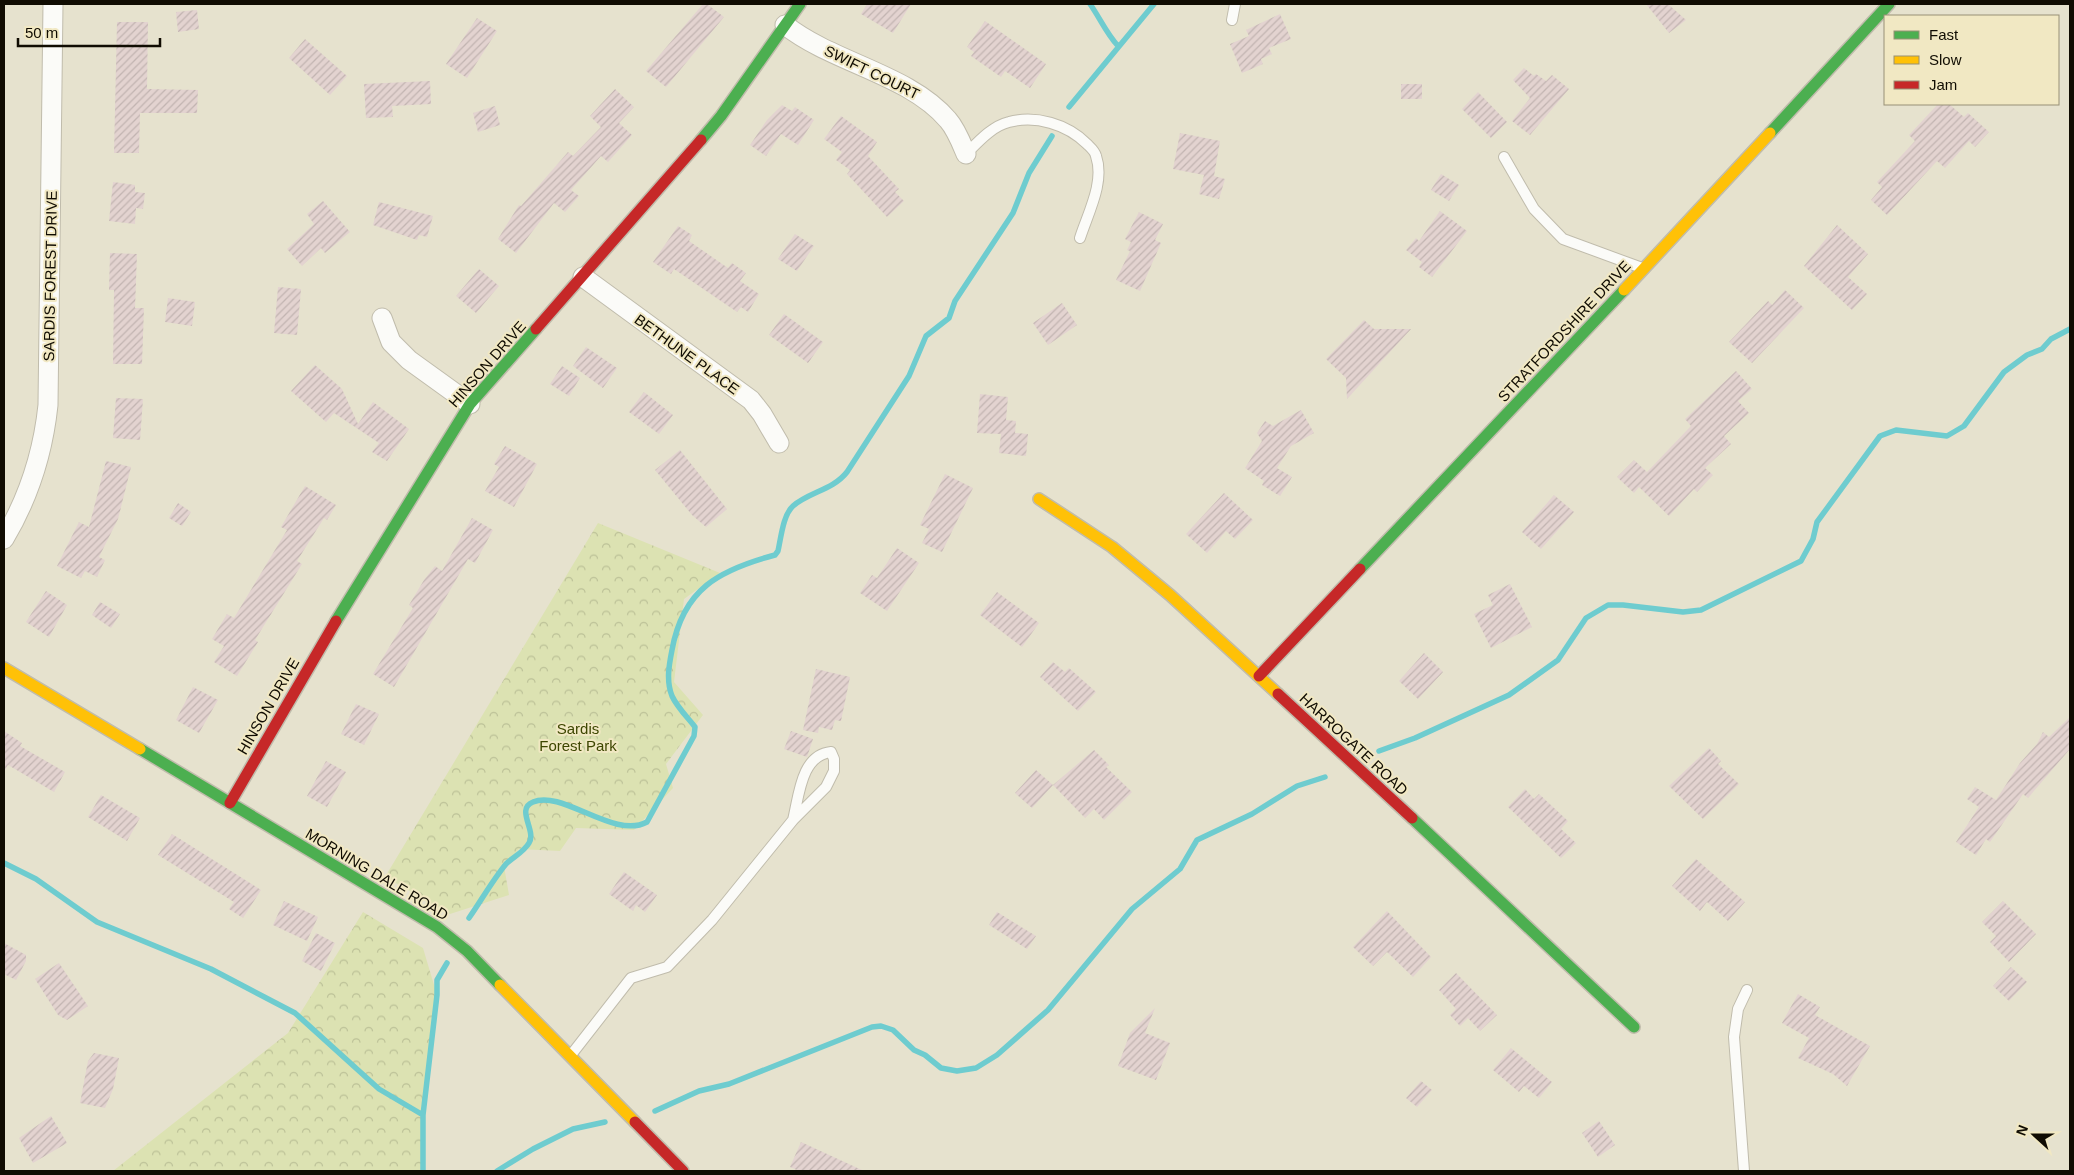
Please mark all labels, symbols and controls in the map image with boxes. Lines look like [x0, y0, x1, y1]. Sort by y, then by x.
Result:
scale bar [18, 15, 160, 47]
legend [1884, 15, 2059, 105]
text: 50 m [25, 24, 58, 41]
text: Fast [1929, 26, 1959, 43]
street label: SWIFT COURT [822, 42, 922, 102]
text: Slow [1929, 51, 1962, 68]
text: Jam [1929, 76, 1957, 93]
street label: SARDIS FOREST DRIVE [40, 191, 60, 361]
street label: STRATFORDSHIRE DRIVE [1494, 257, 1634, 405]
street label: BETHUNE PLACE [631, 310, 743, 398]
street label: HINSON DRIVE [445, 318, 529, 410]
street label: HINSON DRIVE [234, 655, 302, 757]
street label: HARROGATE ROAD [1296, 690, 1412, 799]
park label: Sardis Forest Park [539, 720, 617, 754]
street label: MORNING DALE ROAD [303, 825, 452, 923]
north arrow [2009, 1110, 2059, 1160]
text: N [2013, 1123, 2031, 1138]

